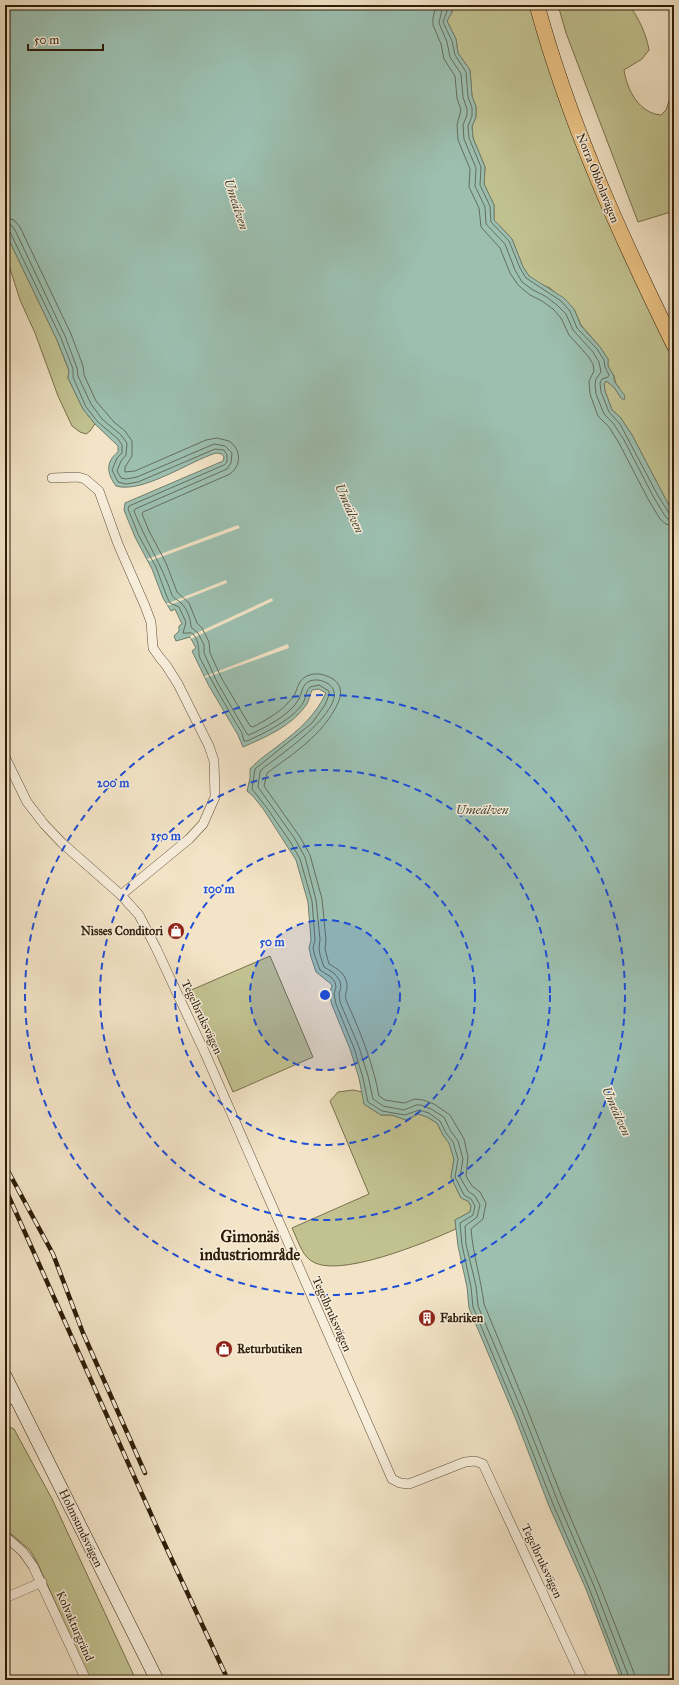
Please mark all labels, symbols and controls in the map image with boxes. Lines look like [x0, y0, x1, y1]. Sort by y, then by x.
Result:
scale bar [28, 26, 103, 52]
text: 50 m [34, 33, 59, 47]
street label: Norra Obbolavägen [573, 131, 623, 226]
water label: Umeälven [220, 177, 252, 232]
water label: Umeälven [331, 481, 367, 536]
text: 200 m [97, 776, 130, 790]
water label: Umeälven [455, 802, 509, 818]
text: 150 m [151, 829, 182, 843]
text: 100 m [203, 882, 236, 896]
shop icon: Nisses Conditori [166, 921, 186, 941]
place label: Nisses Conditori [81, 924, 164, 938]
text: 50 m [259, 935, 286, 949]
street label: Tegelbruksvägen [178, 977, 226, 1057]
centre of rings [318, 988, 332, 1002]
water label: Umeälven [598, 1084, 634, 1139]
district label: Gimonäs industriområde [200, 1227, 301, 1264]
street label: Tegelbruksvägen [308, 1274, 355, 1355]
building icon: Fabriken [417, 1308, 437, 1328]
place label: Fabriken [440, 1311, 484, 1325]
shop icon: Returbutiken [214, 1339, 234, 1359]
place label: Returbutiken [237, 1342, 303, 1356]
street label: Holmsundsvägen [55, 1487, 106, 1570]
street label: Tegelbruksvägen [518, 1521, 566, 1601]
street label: Kolvaktargränd [52, 1589, 97, 1664]

